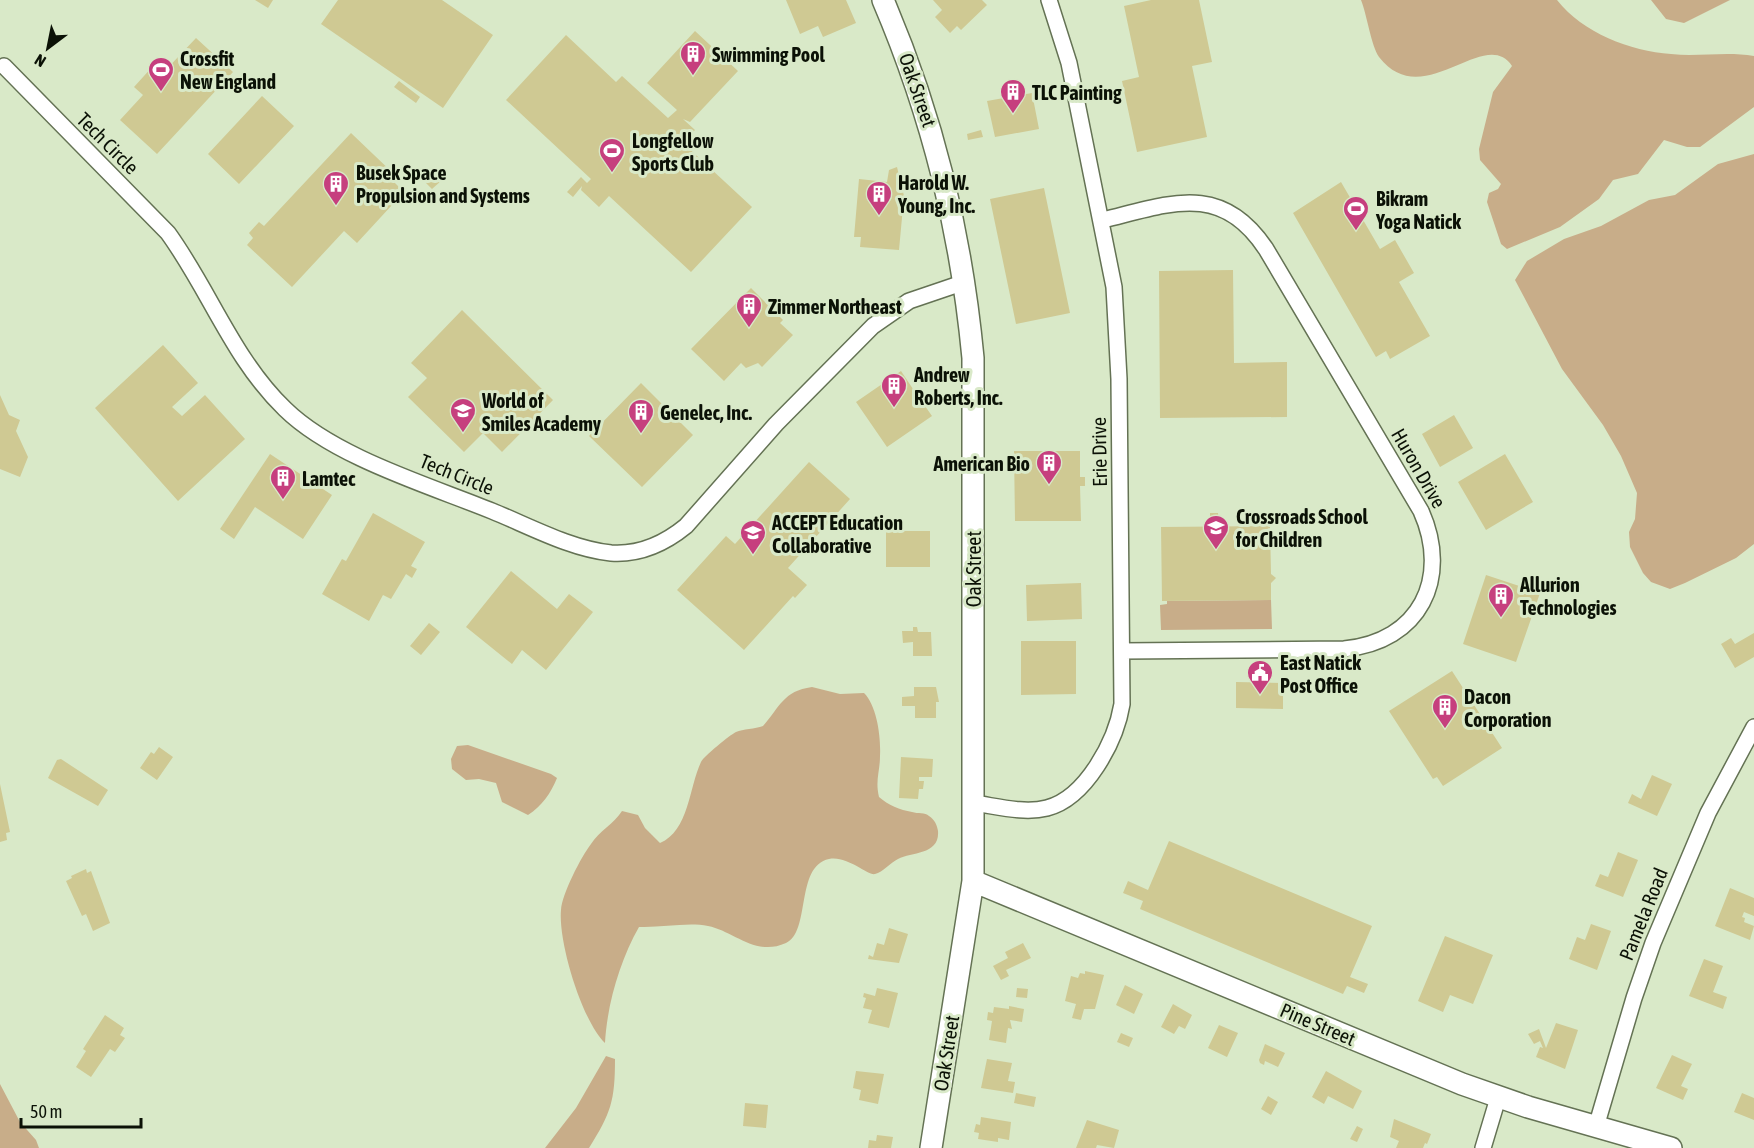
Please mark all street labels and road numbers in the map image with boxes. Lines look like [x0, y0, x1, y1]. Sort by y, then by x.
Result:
street label: Oak Street [895, 50, 941, 130]
street label: Tech Circle [72, 107, 144, 179]
street label: Erie Drive [1087, 417, 1111, 487]
street label: Huron Drive [1387, 424, 1451, 512]
street label: Tech Circle [417, 449, 497, 499]
street label: Oak Street [962, 531, 985, 607]
street label: Pamela Road [1614, 864, 1672, 964]
street label: Pine Street [1277, 998, 1359, 1050]
street label: Oak Street [929, 1013, 963, 1093]

